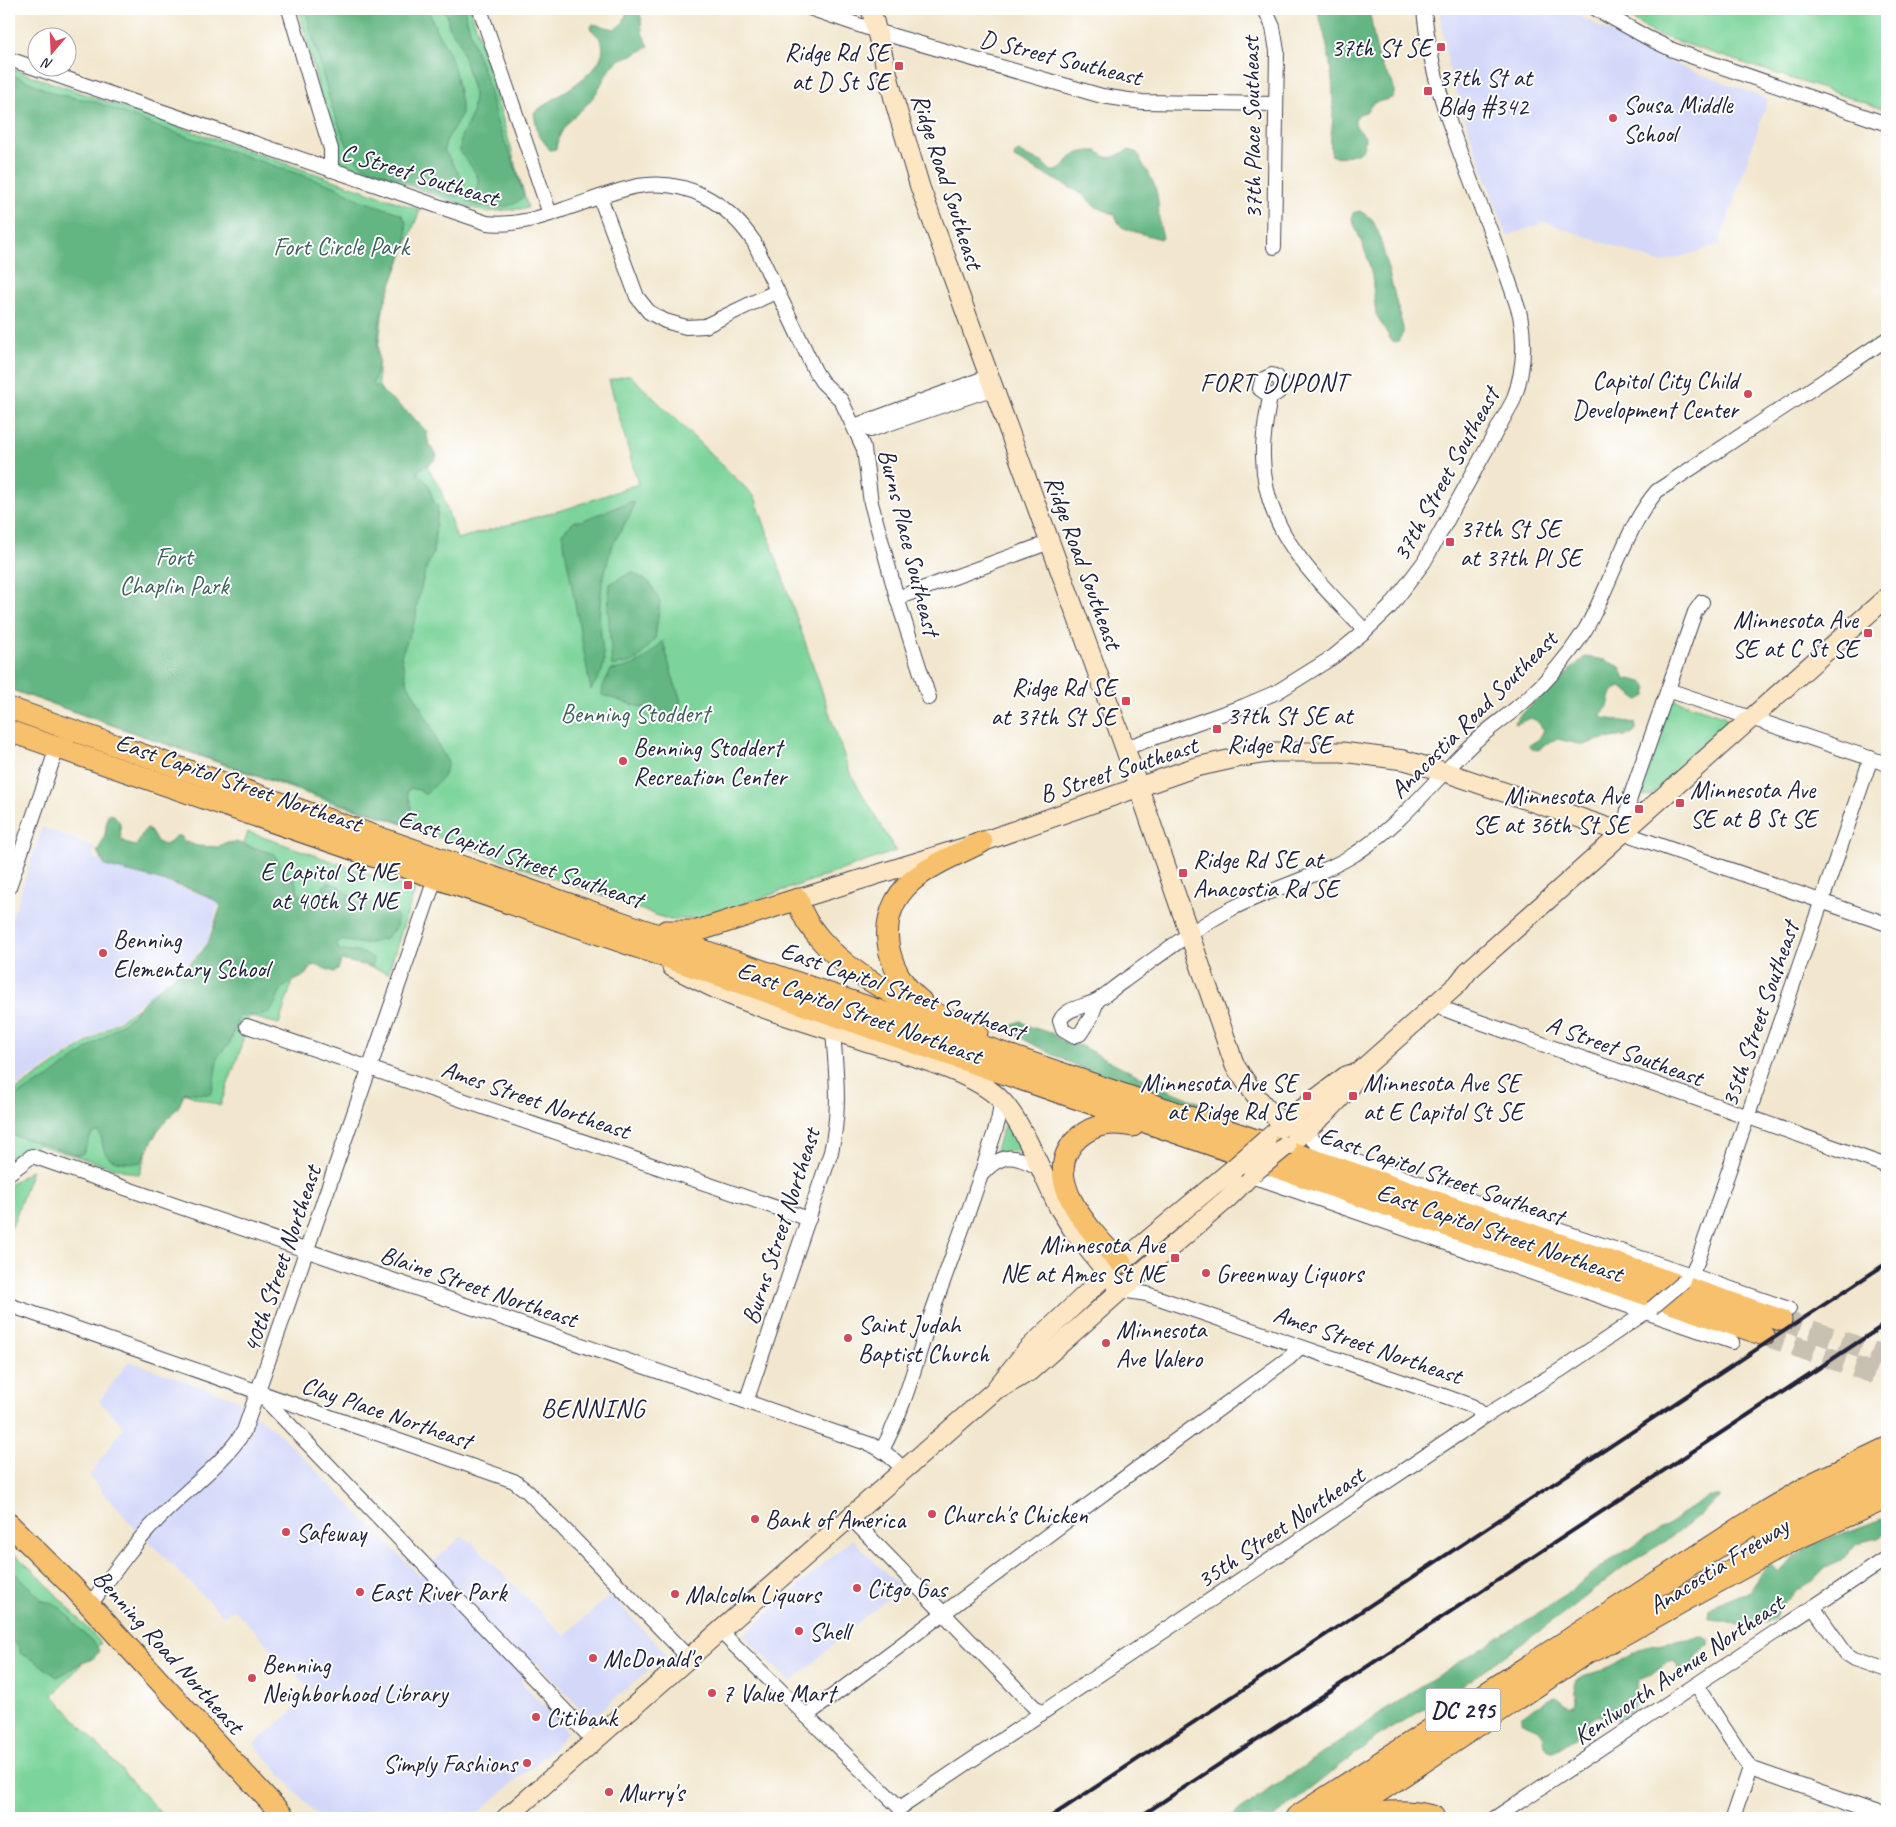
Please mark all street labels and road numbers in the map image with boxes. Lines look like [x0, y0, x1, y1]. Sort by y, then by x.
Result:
street label: D Street Southeast [977, 22, 1148, 94]
street label: 37th Place Southeast [1234, 33, 1270, 220]
street label: Ridge Road Southeast [904, 90, 991, 276]
street label: C Street Southeast [337, 136, 505, 215]
street label: 37th Street Southeast [1385, 379, 1509, 567]
street label: Burns Place Southeast [870, 446, 949, 642]
street label: Ridge Road Southeast [1037, 471, 1130, 656]
street label: Anacostia Road Southeast [1383, 622, 1566, 805]
street label: East Capitol Street Northeast [112, 726, 368, 841]
street label: B Street Southeast [1035, 729, 1204, 811]
street label: East Capitol Street Southeast [394, 802, 650, 917]
street label: 35th Street Southeast [1713, 914, 1808, 1111]
street label: East Capitol Street Southeast [776, 934, 1032, 1049]
street label: East Capitol Street Northeast [733, 954, 989, 1073]
street label: A Street Southeast [1542, 1008, 1710, 1095]
street label: Ames Street Northeast [437, 1053, 637, 1148]
street label: East Capitol Street Southeast [1315, 1119, 1571, 1234]
street label: Burns Street Northeast [734, 1122, 829, 1328]
street label: 40th Street Northeast [235, 1159, 330, 1357]
street label: East Capitol Street Northeast [1373, 1176, 1629, 1291]
street label: Blaine Street Northeast [376, 1238, 584, 1336]
street label: Ames Street Northeast [1269, 1298, 1469, 1393]
street label: Clay Place Northeast [297, 1369, 479, 1458]
street label: 35th Street Northeast [1191, 1458, 1373, 1596]
street label: Anacostia Freeway [1643, 1509, 1797, 1622]
street label: Benning Road Northeast [86, 1563, 252, 1743]
street label: Kenilworth Avenue Northeast [1567, 1586, 1792, 1752]
road number: DC 295 [1426, 1688, 1500, 1732]

